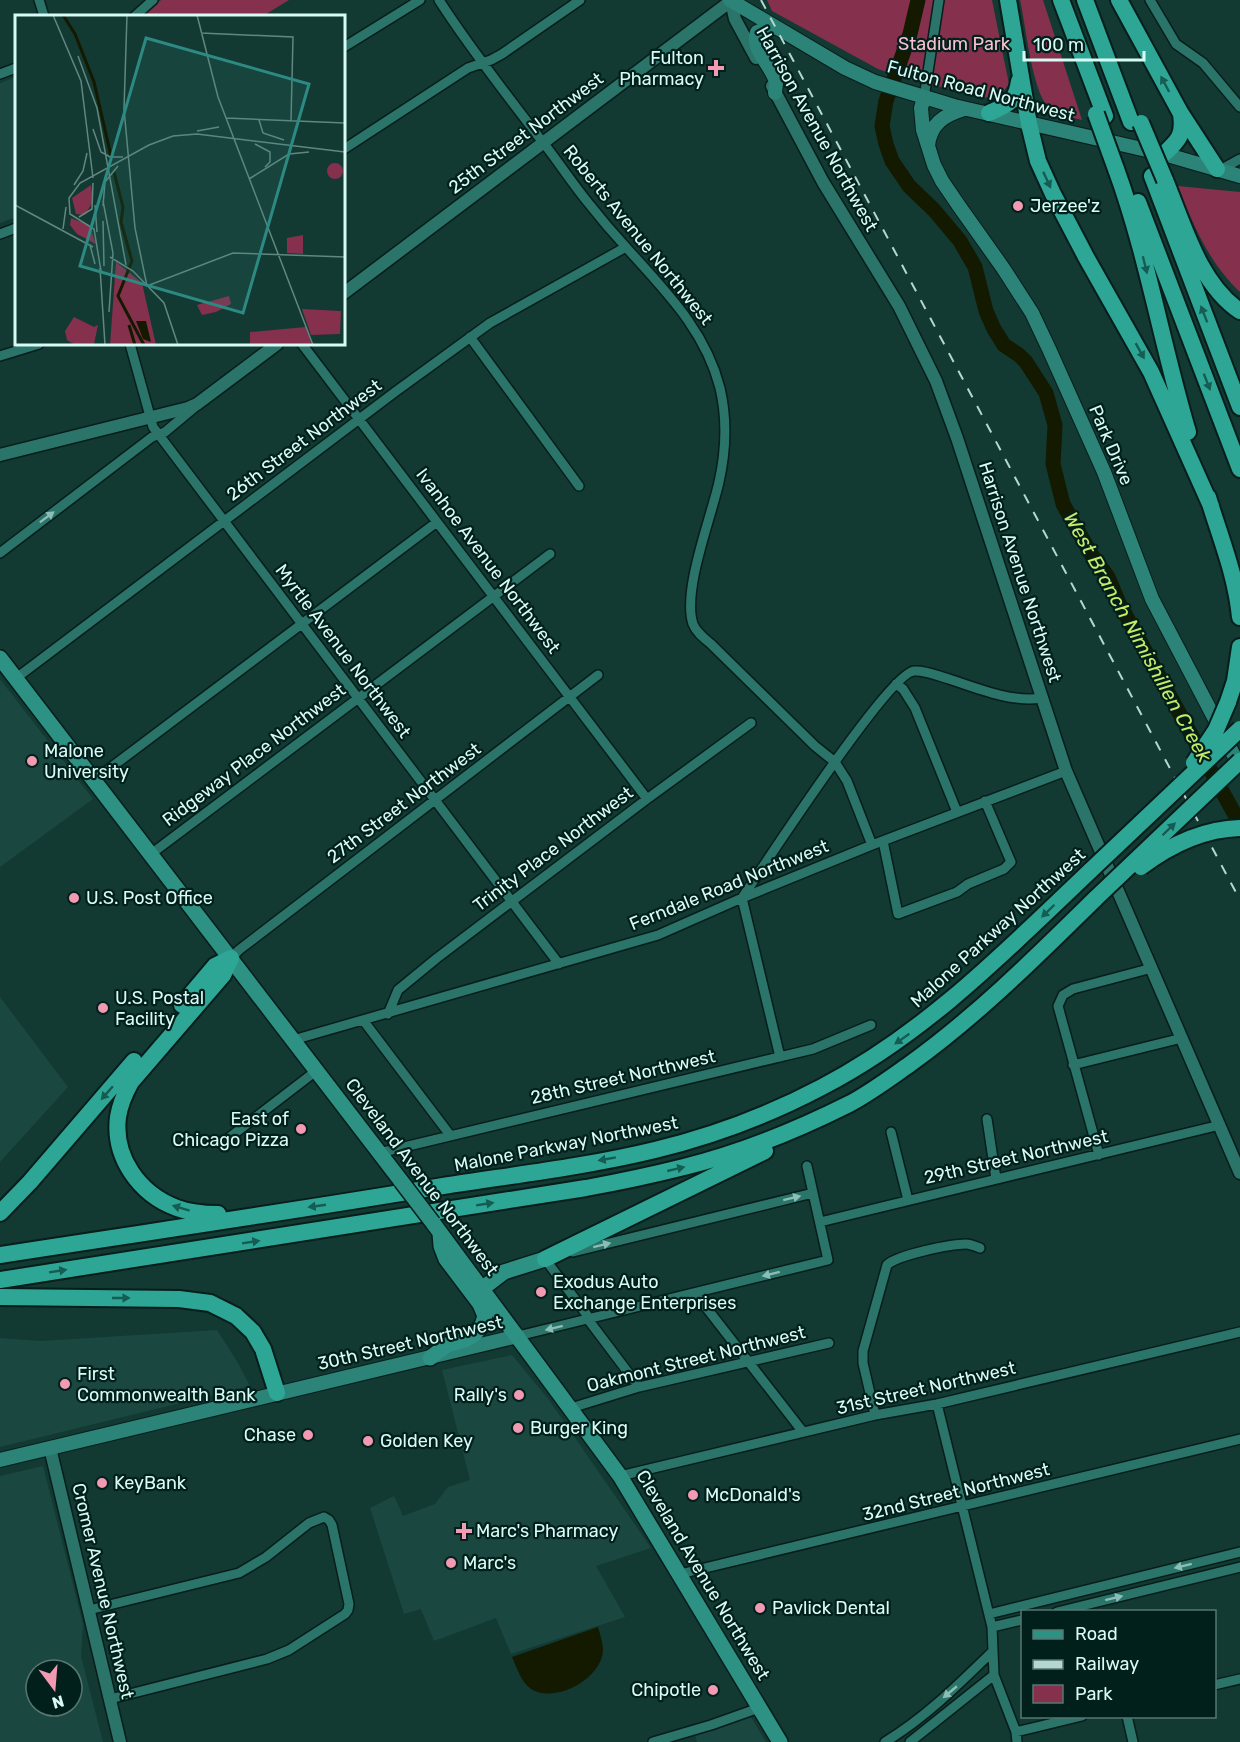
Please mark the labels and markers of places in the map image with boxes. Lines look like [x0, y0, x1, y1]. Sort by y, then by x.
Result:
place label: Fulton Pharmacy [619, 47, 704, 90]
marker: Fulton Pharmacy [709, 61, 723, 75]
place label: Jerzee'z [1030, 195, 1100, 217]
marker: Jerzee'z [1011, 199, 1025, 213]
place label: Malone University [44, 740, 129, 783]
marker: Malone University [25, 754, 39, 768]
place label: U.S. Post Office [86, 887, 213, 909]
marker: U.S. Post Office [67, 891, 81, 905]
place label: U.S. Postal Facility [115, 987, 204, 1030]
marker: U.S. Postal Facility [96, 1001, 110, 1015]
place label: East of Chicago Pizza [172, 1108, 289, 1151]
marker: East of Chicago Pizza [294, 1122, 308, 1136]
place label: Exodus Auto Exchange Enterprises [553, 1271, 736, 1314]
marker: Exodus Auto Exchange Enterprises [534, 1285, 548, 1299]
place label: First Commonwealth Bank [77, 1363, 256, 1406]
marker: First Commonwealth Bank [58, 1377, 72, 1391]
place label: Rally's [454, 1384, 507, 1406]
marker: Rally's [512, 1388, 526, 1402]
place label: Burger King [530, 1417, 628, 1439]
marker: Burger King [511, 1421, 525, 1435]
place label: Chase [244, 1424, 296, 1446]
marker: Chase [301, 1428, 315, 1442]
place label: Golden Key [380, 1430, 473, 1452]
marker: Golden Key [361, 1434, 375, 1448]
place label: KeyBank [114, 1472, 187, 1494]
marker: KeyBank [95, 1476, 109, 1490]
place label: McDonald's [705, 1484, 801, 1506]
marker: McDonald's [686, 1488, 700, 1502]
place label: Marc's Pharmacy [476, 1520, 618, 1542]
marker: Marc's Pharmacy [457, 1524, 471, 1538]
place label: Marc's [463, 1552, 516, 1574]
marker: Marc's [444, 1556, 458, 1570]
place label: Pavlick Dental [772, 1597, 890, 1619]
marker: Pavlick Dental [753, 1601, 767, 1615]
place label: Chipotle [631, 1679, 701, 1701]
marker: Chipotle [706, 1683, 720, 1697]

